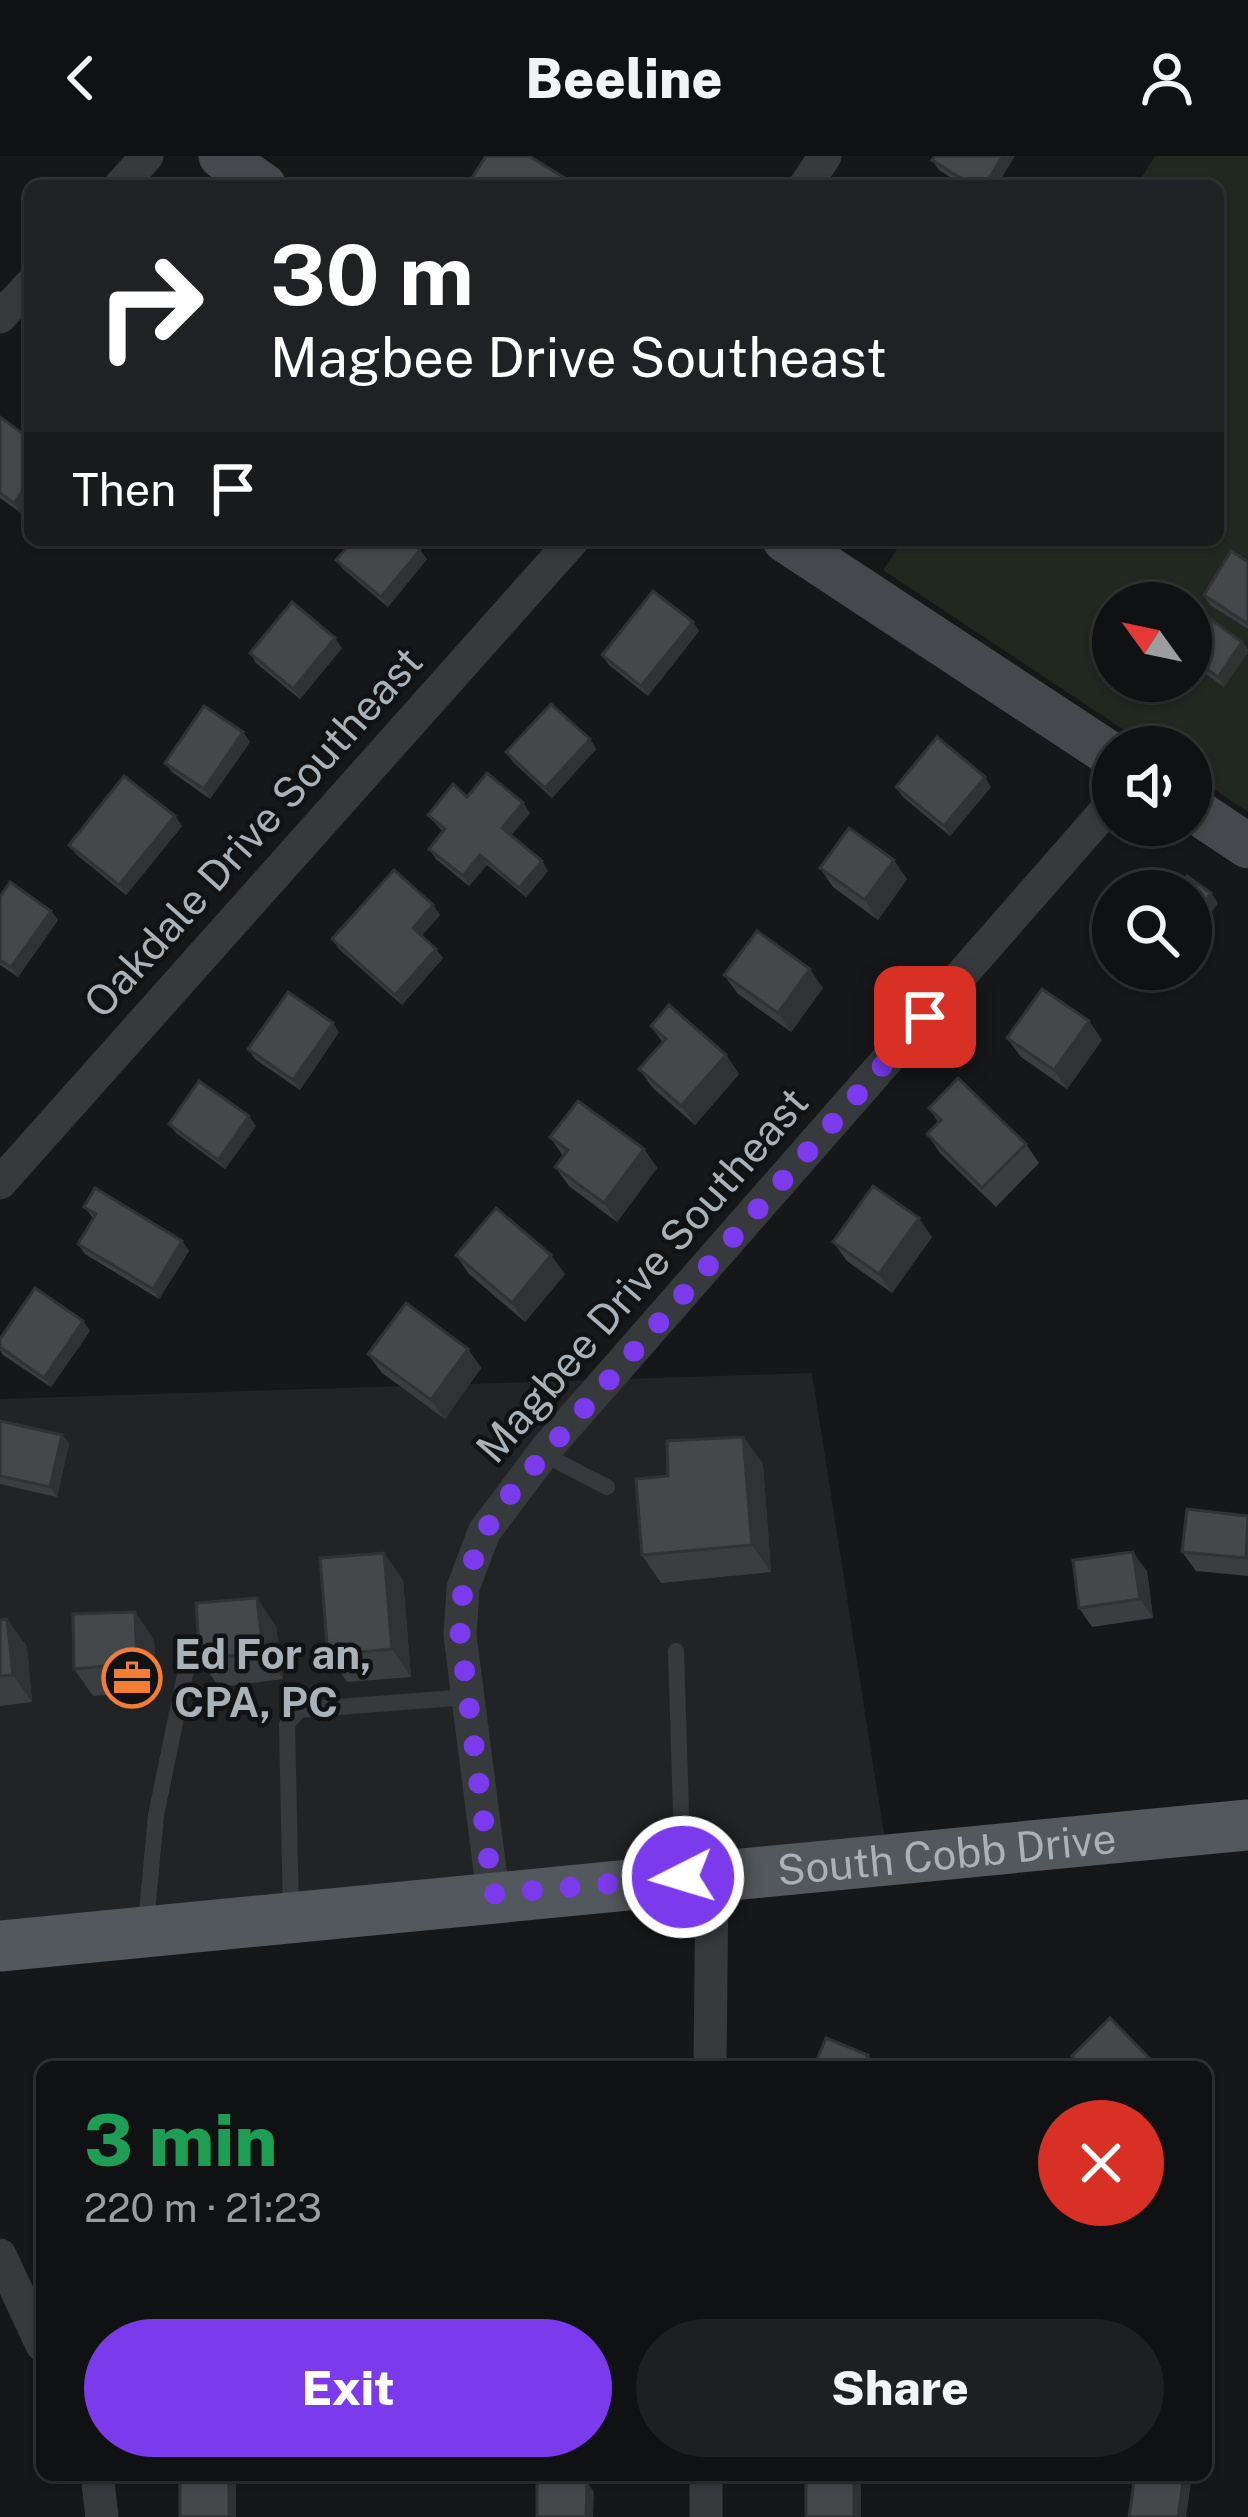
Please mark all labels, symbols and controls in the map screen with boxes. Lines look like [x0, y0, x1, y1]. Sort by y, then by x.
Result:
icon: back [48, 45, 114, 111]
icon: person [1134, 45, 1200, 111]
text: Beeline [525, 47, 723, 110]
text: 30 m [270, 225, 474, 324]
icon: right [72, 228, 228, 384]
text: Magbee Drive Southeast [270, 326, 887, 389]
icon: arrive [200, 456, 266, 522]
text: Then [72, 463, 176, 516]
north arrow [1092, 582, 1212, 702]
map controls [1092, 582, 1212, 990]
street label: Oakdale Drive Southeast [74, 637, 432, 1027]
button: sound [1092, 726, 1212, 846]
button: search [1092, 870, 1212, 990]
pin [874, 966, 976, 1068]
icon: arrive [892, 984, 958, 1050]
street label: Magbee Drive Southeast [466, 1078, 818, 1472]
place label: Ed For an, CPA, PC [174, 1629, 372, 1726]
office icon: Ed For an, CPA, PC [101, 1647, 163, 1709]
street label: South Cobb Drive [775, 1813, 1118, 1895]
position arrow [620, 1814, 746, 1940]
text: 3 min [84, 2098, 277, 2182]
button: close [1038, 2100, 1164, 2226]
text: 220 m · 21:23 [84, 2185, 322, 2231]
button: Exit [84, 2319, 612, 2457]
button: Share [636, 2319, 1164, 2457]

